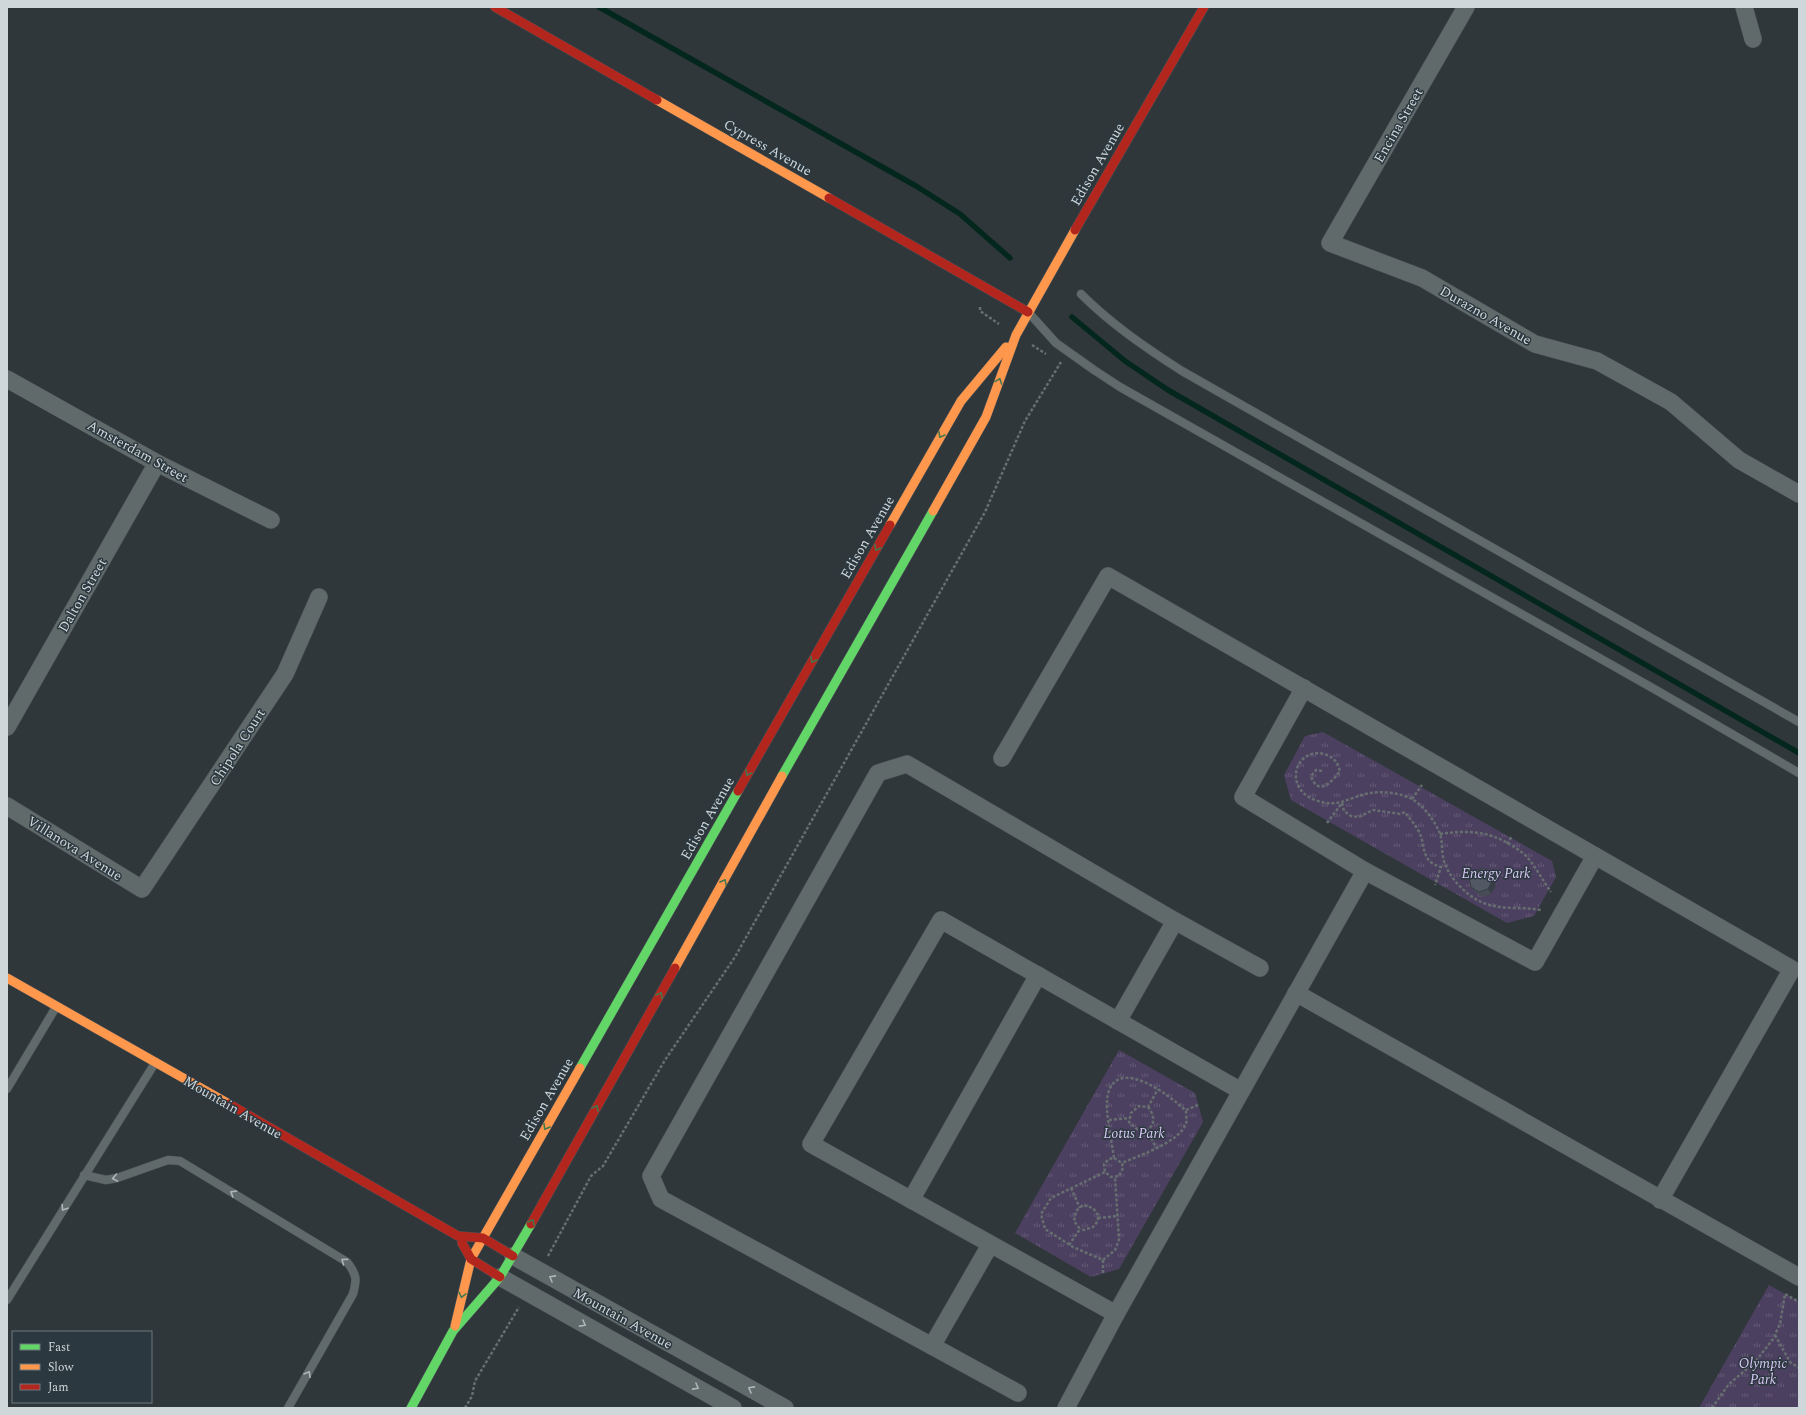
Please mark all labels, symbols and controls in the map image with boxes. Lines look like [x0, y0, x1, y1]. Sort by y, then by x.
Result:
street label: Encina Street [1368, 84, 1428, 167]
street label: Cypress Avenue [720, 114, 816, 181]
street label: Edison Avenue [1065, 119, 1130, 210]
street label: Durazno Avenue [1436, 281, 1536, 350]
one-way arrow [995, 377, 1003, 384]
street label: Amsterdam Street [83, 415, 192, 488]
one-way arrow [939, 431, 946, 438]
street label: Edison Avenue [835, 492, 900, 583]
one-way arrow [874, 544, 881, 551]
street label: Dalton Street [53, 554, 112, 636]
one-way arrow [810, 656, 817, 664]
street label: Chipola Court [204, 704, 270, 790]
one-way arrow [746, 769, 753, 776]
street label: Edison Avenue [675, 773, 740, 864]
street label: Villanova Avenue [23, 811, 127, 886]
park label: Energy Park [1461, 863, 1531, 884]
one-way arrow [719, 879, 726, 886]
one-way arrow [656, 992, 663, 999]
street label: Edison Avenue [514, 1054, 579, 1145]
street label: Mountain Avenue [179, 1071, 286, 1144]
one-way arrow [592, 1105, 599, 1113]
one-way arrow [544, 1123, 551, 1130]
park label: Lotus Park [1103, 1123, 1165, 1144]
one-way arrow [112, 1173, 119, 1182]
one-way arrow [230, 1190, 237, 1198]
one-way arrow [61, 1204, 68, 1211]
one-way arrow [528, 1219, 535, 1226]
one-way arrow [341, 1259, 348, 1266]
one-way arrow [549, 1275, 556, 1282]
street label: Mountain Avenue [569, 1282, 677, 1355]
one-way arrow [459, 1292, 467, 1298]
one-way arrow [579, 1320, 586, 1327]
legend [12, 1331, 152, 1403]
text: Fast [48, 1338, 70, 1357]
park label: Olympic Park [1739, 1353, 1787, 1390]
text: Slow [48, 1358, 74, 1377]
one-way arrow [303, 1371, 310, 1378]
text: Jam [48, 1378, 69, 1397]
one-way arrow [692, 1383, 699, 1390]
one-way arrow [748, 1386, 755, 1394]

